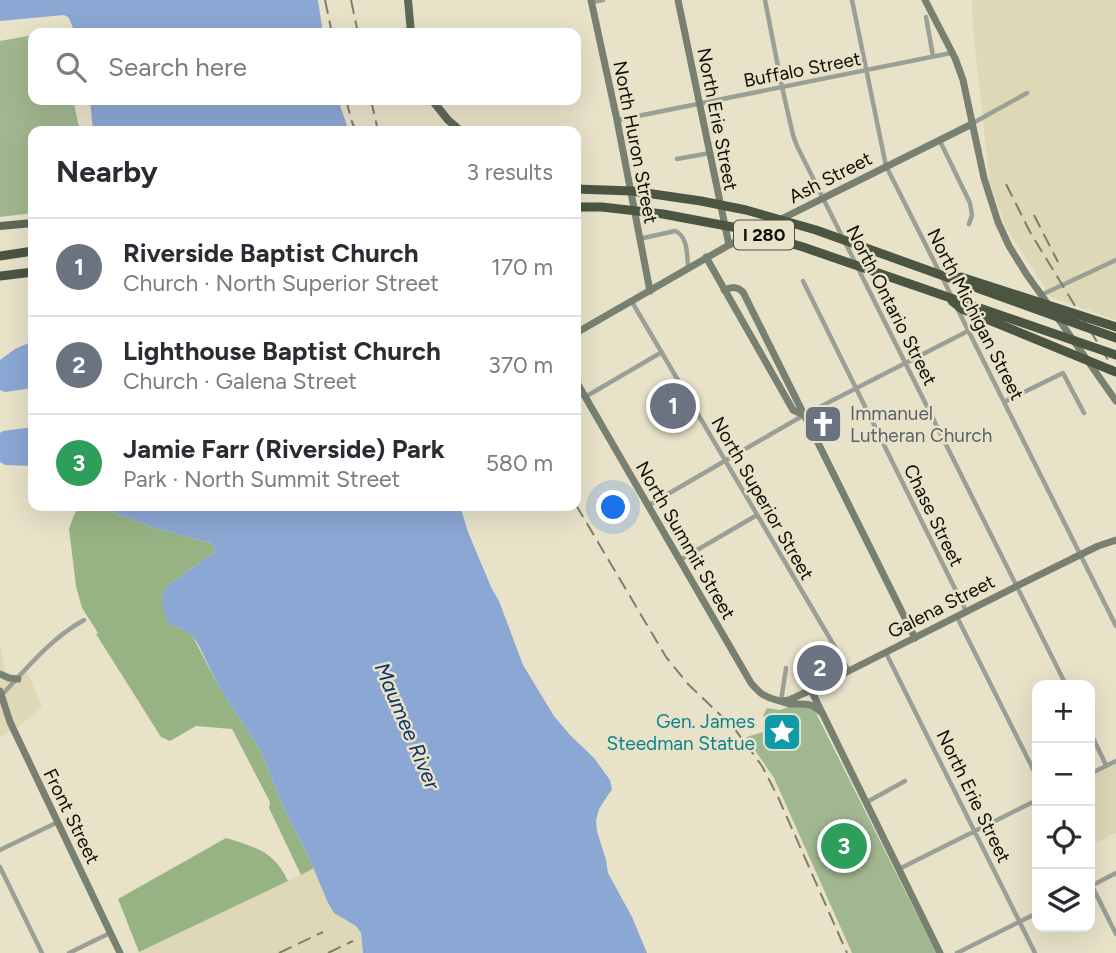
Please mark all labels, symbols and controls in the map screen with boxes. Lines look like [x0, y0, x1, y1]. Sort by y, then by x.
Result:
search box [28, 28, 581, 105]
street label: North Erie Street [692, 46, 743, 192]
street label: Buffalo Street [742, 47, 863, 92]
icon: search [52, 48, 90, 86]
text: Search here [108, 51, 247, 83]
street label: North Huron Street [608, 59, 663, 225]
street label: Ash Street [785, 147, 876, 208]
text: Nearby [56, 153, 158, 190]
text: 3 results [466, 158, 553, 186]
road number: I 280 [734, 220, 794, 249]
street label: North Ontario Street [841, 221, 942, 389]
street label: North Michigan Street [922, 224, 1029, 404]
text: Riverside Baptist Church [123, 237, 419, 269]
text: 1 [74, 253, 84, 281]
text: 170 m [491, 253, 553, 281]
text: Church · North Superior Street [123, 269, 439, 297]
text: Lighthouse Baptist Church [123, 335, 441, 367]
text: 2 [72, 351, 86, 379]
text: 370 m [488, 351, 553, 379]
text: Church · Galena Street [123, 367, 357, 395]
pin: 1 [650, 380, 696, 432]
place label: Immanuel Lutheran Church [850, 402, 992, 447]
church icon: Immanuel Lutheran Church [802, 403, 844, 445]
street label: North Superior Street [706, 413, 819, 584]
text: Jamie Farr (Riverside) Park [123, 433, 445, 465]
text: 3 [73, 449, 85, 477]
text: 580 m [486, 449, 553, 477]
street label: North Summit Street [631, 457, 740, 623]
street label: Chase Street [899, 460, 968, 570]
text: Park · North Summit Street [123, 465, 400, 493]
your location [596, 490, 630, 524]
street label: Galena Street [884, 570, 999, 643]
pin: 2 [797, 642, 843, 694]
water label: Maumee River [370, 659, 446, 794]
map controls [1032, 680, 1095, 932]
button: + [1032, 680, 1095, 743]
place label: Gen. James Steedman Statue [607, 710, 755, 755]
place icon: Gen. James Steedman Statue [761, 711, 803, 753]
street label: North Erie Street [931, 726, 1016, 866]
button: − [1032, 743, 1095, 806]
street label: Front Street [39, 765, 105, 868]
button: locate [1032, 806, 1095, 869]
pin: 3 [821, 820, 867, 872]
button: layers [1032, 869, 1095, 932]

